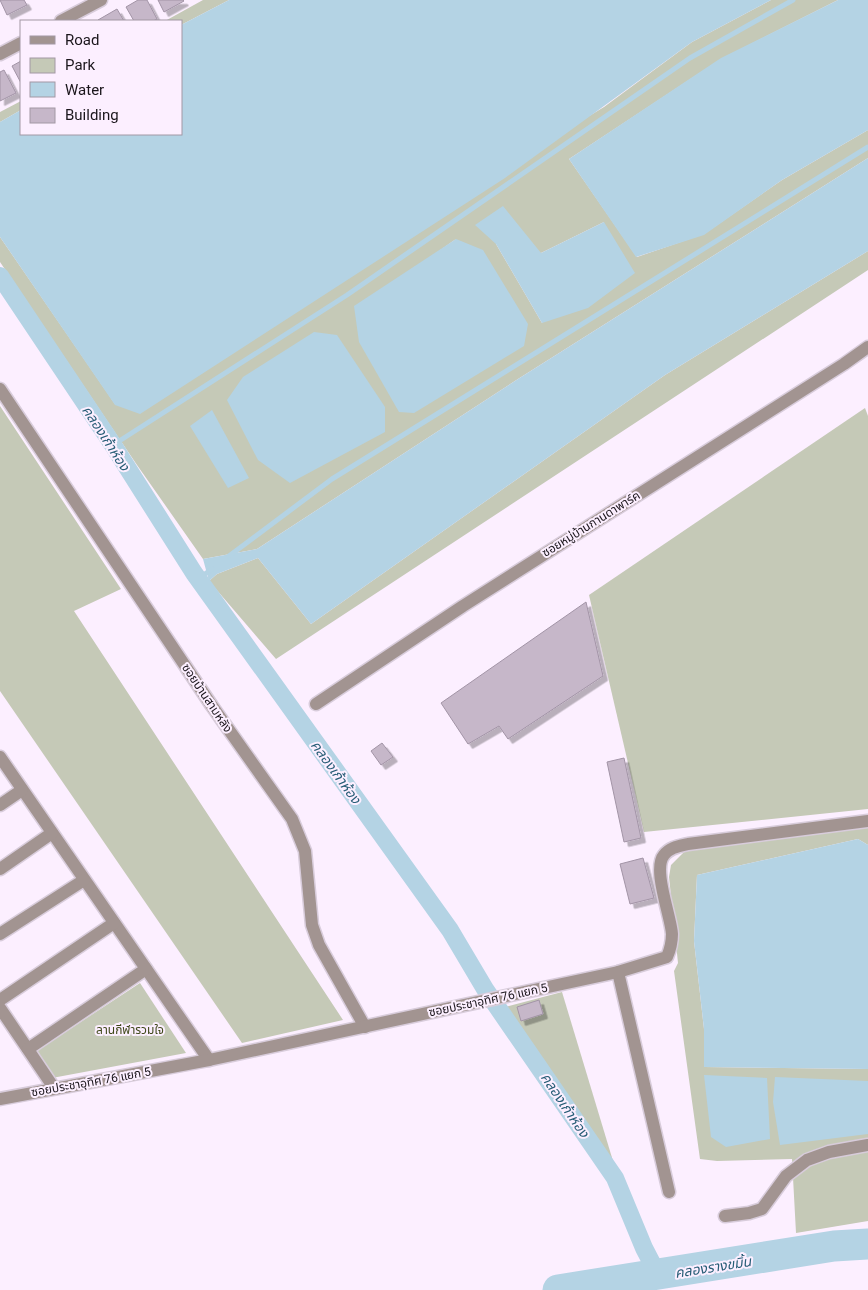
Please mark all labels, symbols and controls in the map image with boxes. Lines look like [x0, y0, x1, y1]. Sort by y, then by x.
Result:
legend [20, 20, 182, 135]
text: Road [65, 31, 99, 49]
text: Park [65, 56, 96, 74]
text: Water [65, 81, 104, 99]
text: Building [65, 106, 119, 124]
water label: คลองเก้าห้อง [79, 403, 134, 475]
street label: ซอยหมู่บ้านกานดาพาร์ค [539, 488, 643, 560]
street label: ซอยบ้านสามหลัง [179, 661, 235, 735]
water label: คลองเก้าห้อง [308, 737, 365, 808]
street label: ซอยประชาอุทิศ 76 แยก 5 [427, 981, 549, 1019]
park label: ลานกีฬารวมใจ [96, 1023, 164, 1037]
street label: ซอยประชาอุทิศ 76 แยก 5 [30, 1065, 152, 1099]
water label: คลองเก้าห้อง [538, 1070, 593, 1141]
water label: คลองรางขมิ้น [674, 1252, 754, 1281]

